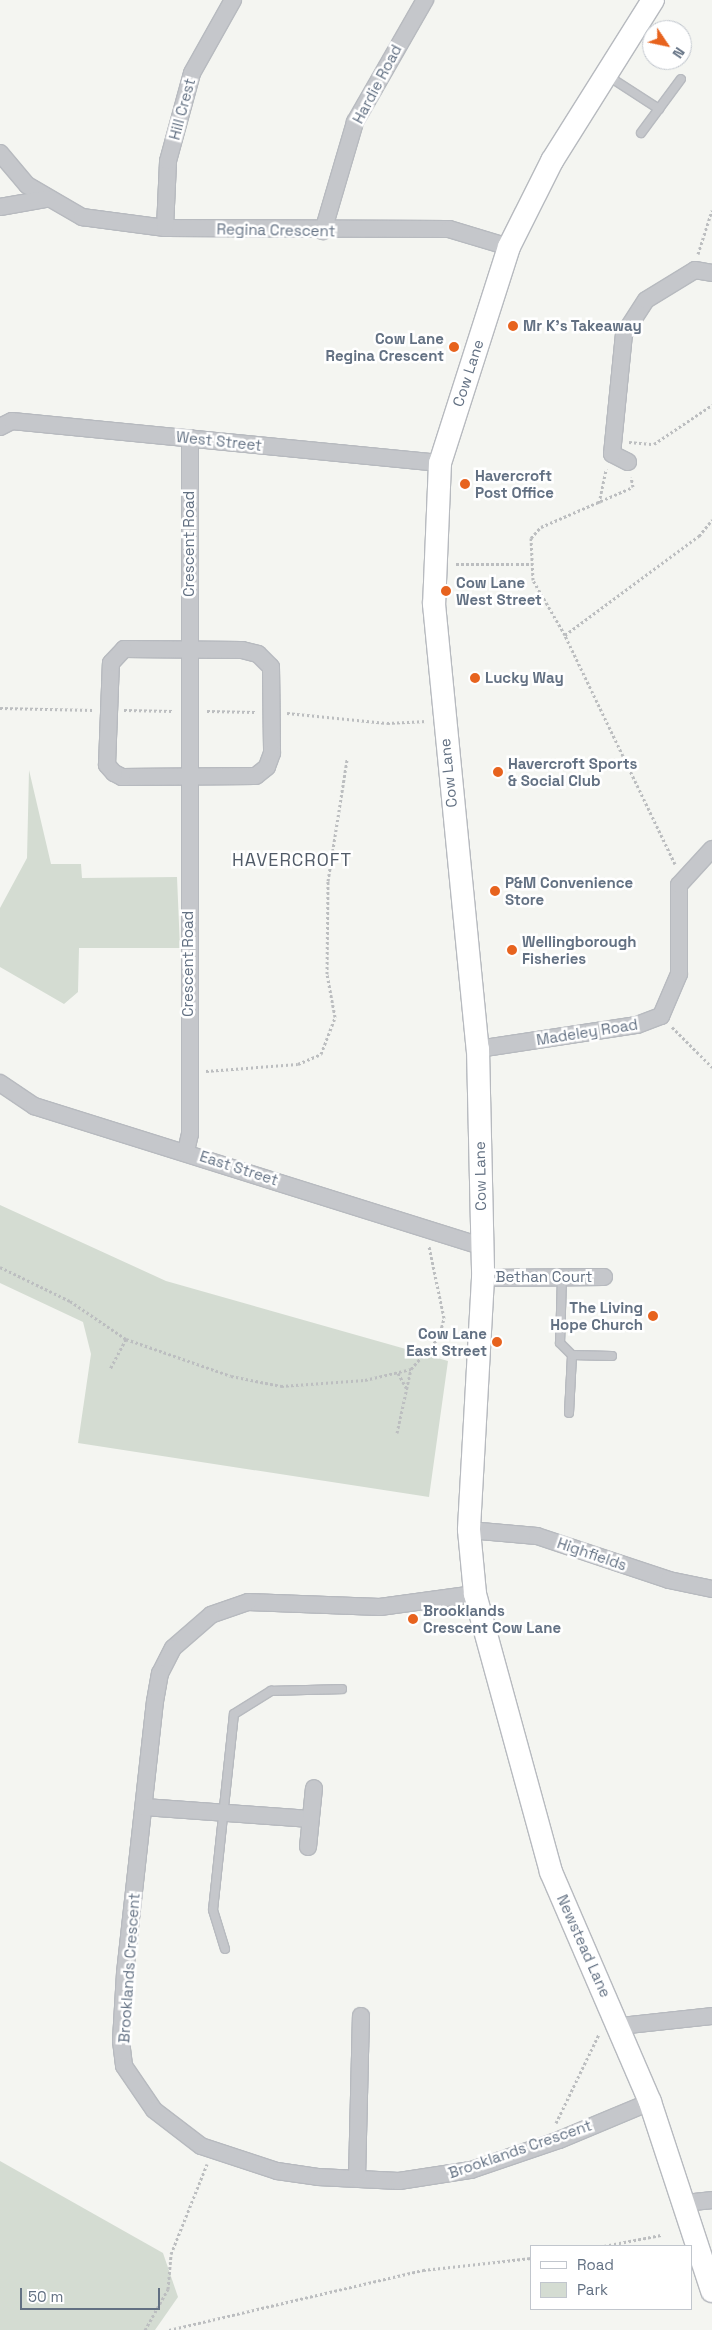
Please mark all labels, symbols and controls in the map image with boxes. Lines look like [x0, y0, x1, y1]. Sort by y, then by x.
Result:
north arrow [642, 20, 692, 70]
street label: Hardie Road [349, 41, 405, 127]
text: N [669, 44, 689, 62]
street label: Hill Crest [165, 76, 199, 142]
street label: Regina Crescent [216, 220, 336, 240]
place label: Mr K's Takeaway [523, 317, 642, 335]
marker: Mr K's Takeaway [507, 320, 519, 332]
place label: Cow Lane Regina Crescent [325, 329, 444, 364]
street label: Cow Lane [449, 337, 487, 409]
marker: Cow Lane Regina Crescent [448, 341, 460, 353]
street label: West Street [175, 428, 263, 454]
place label: Havercroft Post Office [475, 466, 554, 501]
marker: Havercroft Post Office [459, 478, 471, 490]
street label: Crescent Road [180, 491, 198, 597]
place label: Cow Lane West Street [456, 573, 542, 608]
marker: Cow Lane West Street [440, 585, 452, 597]
place label: Lucky Way [485, 669, 564, 687]
marker: Lucky Way [469, 672, 481, 684]
street label: Cow Lane [435, 737, 461, 809]
place label: Havercroft Sports & Social Club [508, 754, 637, 789]
marker: Havercroft Sports & Social Club [492, 766, 504, 778]
district label: HAVERCROFT [231, 849, 353, 871]
place label: P&M Convenience Store [505, 873, 633, 908]
marker: P&M Convenience Store [489, 885, 501, 897]
street label: Crescent Road [179, 911, 197, 1017]
place label: Wellingborough Fisheries [522, 932, 636, 967]
marker: Wellingborough Fisheries [506, 944, 518, 956]
street label: Madeley Road [535, 1015, 639, 1049]
street label: Cow Lane [470, 1141, 490, 1211]
street label: East Street [198, 1147, 280, 1189]
street label: Bethan Court [496, 1268, 592, 1286]
place label: The Living Hope Church [550, 1298, 643, 1333]
marker: The Living Hope Church [647, 1310, 659, 1322]
place label: Cow Lane East Street [406, 1324, 487, 1359]
marker: Cow Lane East Street [491, 1336, 503, 1348]
street label: Highfields [555, 1534, 629, 1574]
place label: Brooklands Crescent Cow Lane [423, 1601, 561, 1636]
marker: Brooklands Crescent Cow Lane [407, 1613, 419, 1625]
street label: Brooklands Crescent [115, 1892, 143, 2044]
street label: Newstead Lane [553, 1892, 615, 2000]
street label: Brooklands Crescent [446, 2116, 594, 2182]
legend [530, 2245, 692, 2310]
text: Road [577, 2255, 614, 2274]
scale bar [22, 2278, 162, 2310]
text: Park [577, 2280, 608, 2299]
text: 50 m [28, 2287, 63, 2306]

